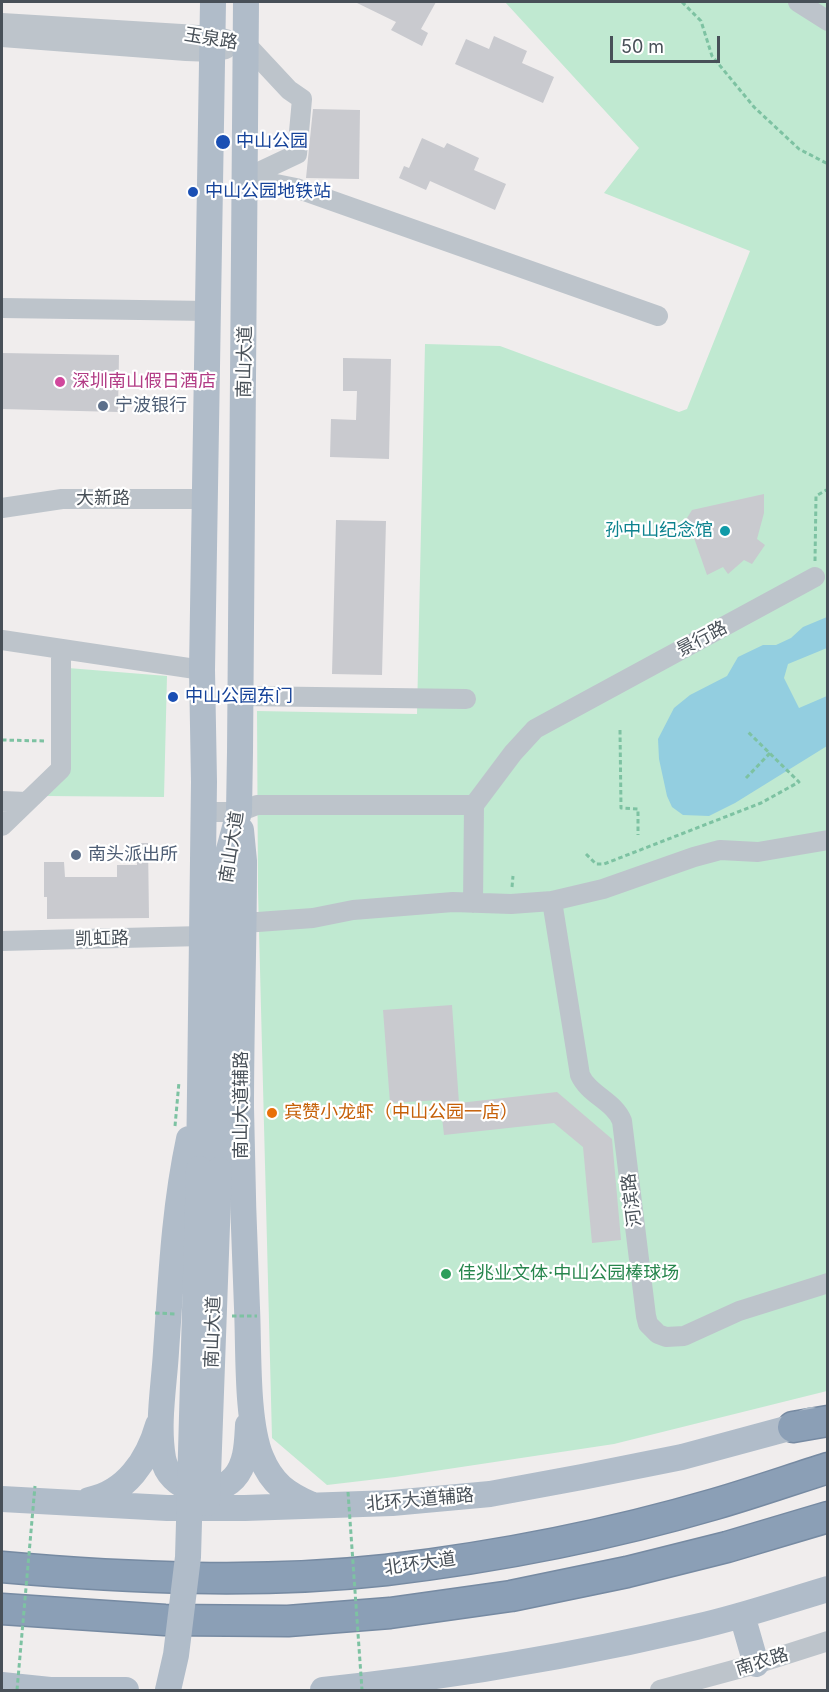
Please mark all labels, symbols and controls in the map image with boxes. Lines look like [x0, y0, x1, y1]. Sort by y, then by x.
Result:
street label: 玉泉路 [183, 24, 239, 54]
scale bar [613, 24, 722, 62]
text: 50 m [621, 36, 664, 57]
place label: 中山公园 [236, 131, 308, 153]
marker: 中山公园 [214, 133, 232, 151]
place label: 中山公园地铁站 [205, 181, 331, 203]
marker: 中山公园地铁站 [186, 185, 200, 199]
street label: 南山大道 [234, 326, 256, 398]
place label: 深圳南山假日酒店 [72, 371, 216, 393]
marker: 深圳南山假日酒店 [53, 375, 67, 389]
place label: 宁波银行 [115, 395, 187, 417]
marker: 宁波银行 [96, 399, 110, 413]
street label: 大新路 [76, 488, 130, 510]
place label: 孙中山纪念馆 [605, 520, 713, 542]
marker: 孙中山纪念馆 [718, 524, 732, 538]
street label: 景行路 [673, 617, 731, 661]
place label: 中山公园东门 [185, 686, 293, 708]
marker: 中山公园东门 [166, 690, 180, 704]
street label: 南山大道 [216, 810, 248, 884]
place label: 南头派出所 [88, 844, 178, 866]
marker: 南头派出所 [69, 848, 83, 862]
street label: 凯虹路 [75, 928, 129, 950]
street label: 南山大道辅路 [231, 1051, 253, 1159]
place label: 宾赞小龙虾（中山公园一店） [284, 1102, 518, 1124]
marker: 宾赞小龙虾（中山公园一店） [265, 1106, 279, 1120]
street label: 河滨路 [618, 1172, 646, 1228]
place label: 佳兆业文体·中山公园棒球场 [458, 1263, 679, 1285]
marker: 佳兆业文体·中山公园棒球场 [439, 1267, 453, 1281]
street label: 南山大道 [201, 1296, 225, 1368]
street label: 北环大道辅路 [365, 1485, 475, 1515]
street label: 北环大道 [383, 1548, 457, 1580]
street label: 南农路 [733, 1644, 791, 1680]

